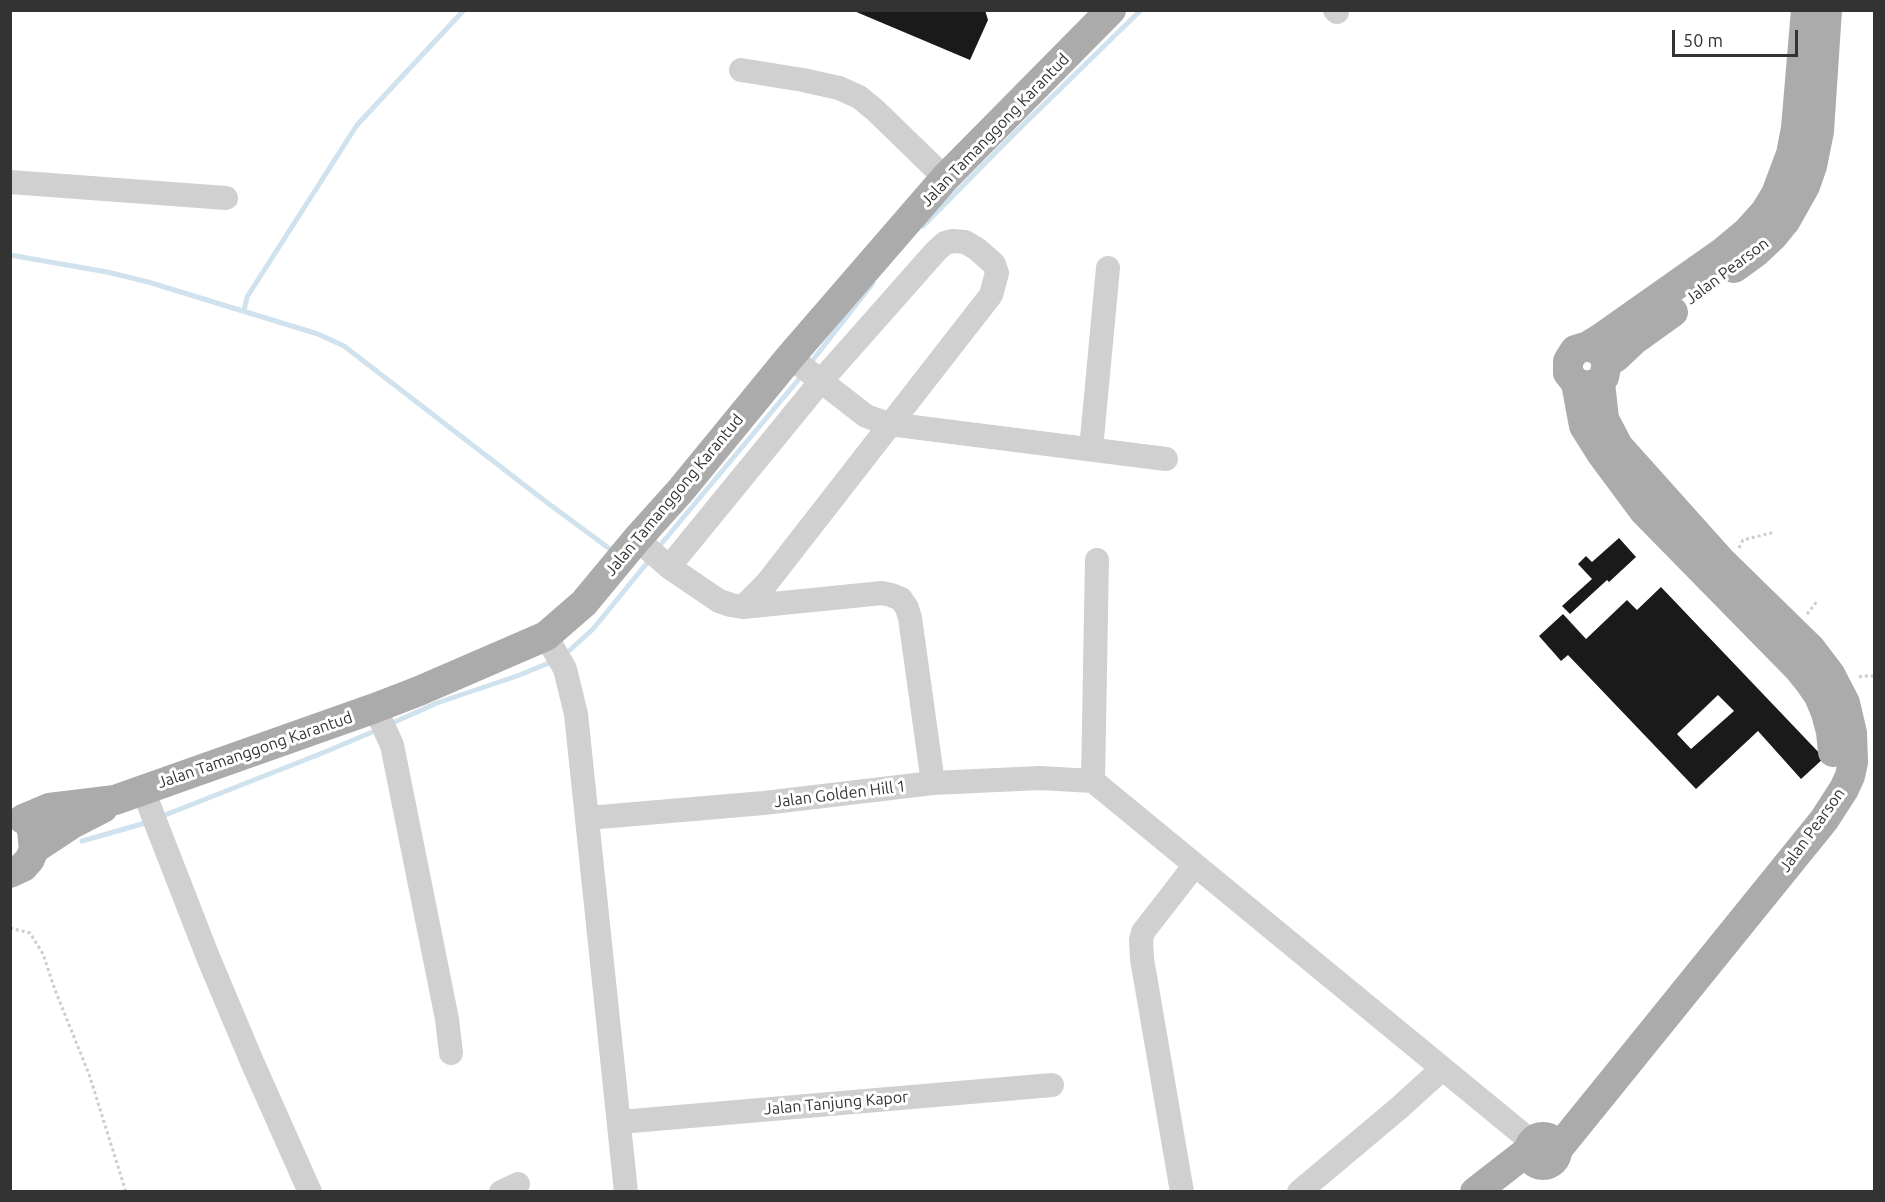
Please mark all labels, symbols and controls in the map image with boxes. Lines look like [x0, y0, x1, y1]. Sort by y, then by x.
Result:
scale bar [1675, 18, 1801, 56]
text: 50 m [1683, 30, 1723, 50]
street label: Jalan Tamanggong Karantud [917, 50, 1073, 210]
street label: Jalan Pearson [1682, 233, 1772, 309]
street label: Jalan Tamanggong Karantud [601, 410, 747, 580]
street label: Jalan Tamanggong Karantud [155, 708, 355, 792]
street label: Jalan Golden Hill 1 [773, 776, 907, 812]
street label: Jalan Pearson [1775, 784, 1849, 876]
street label: Jalan Tanjung Kapor [763, 1087, 909, 1119]

